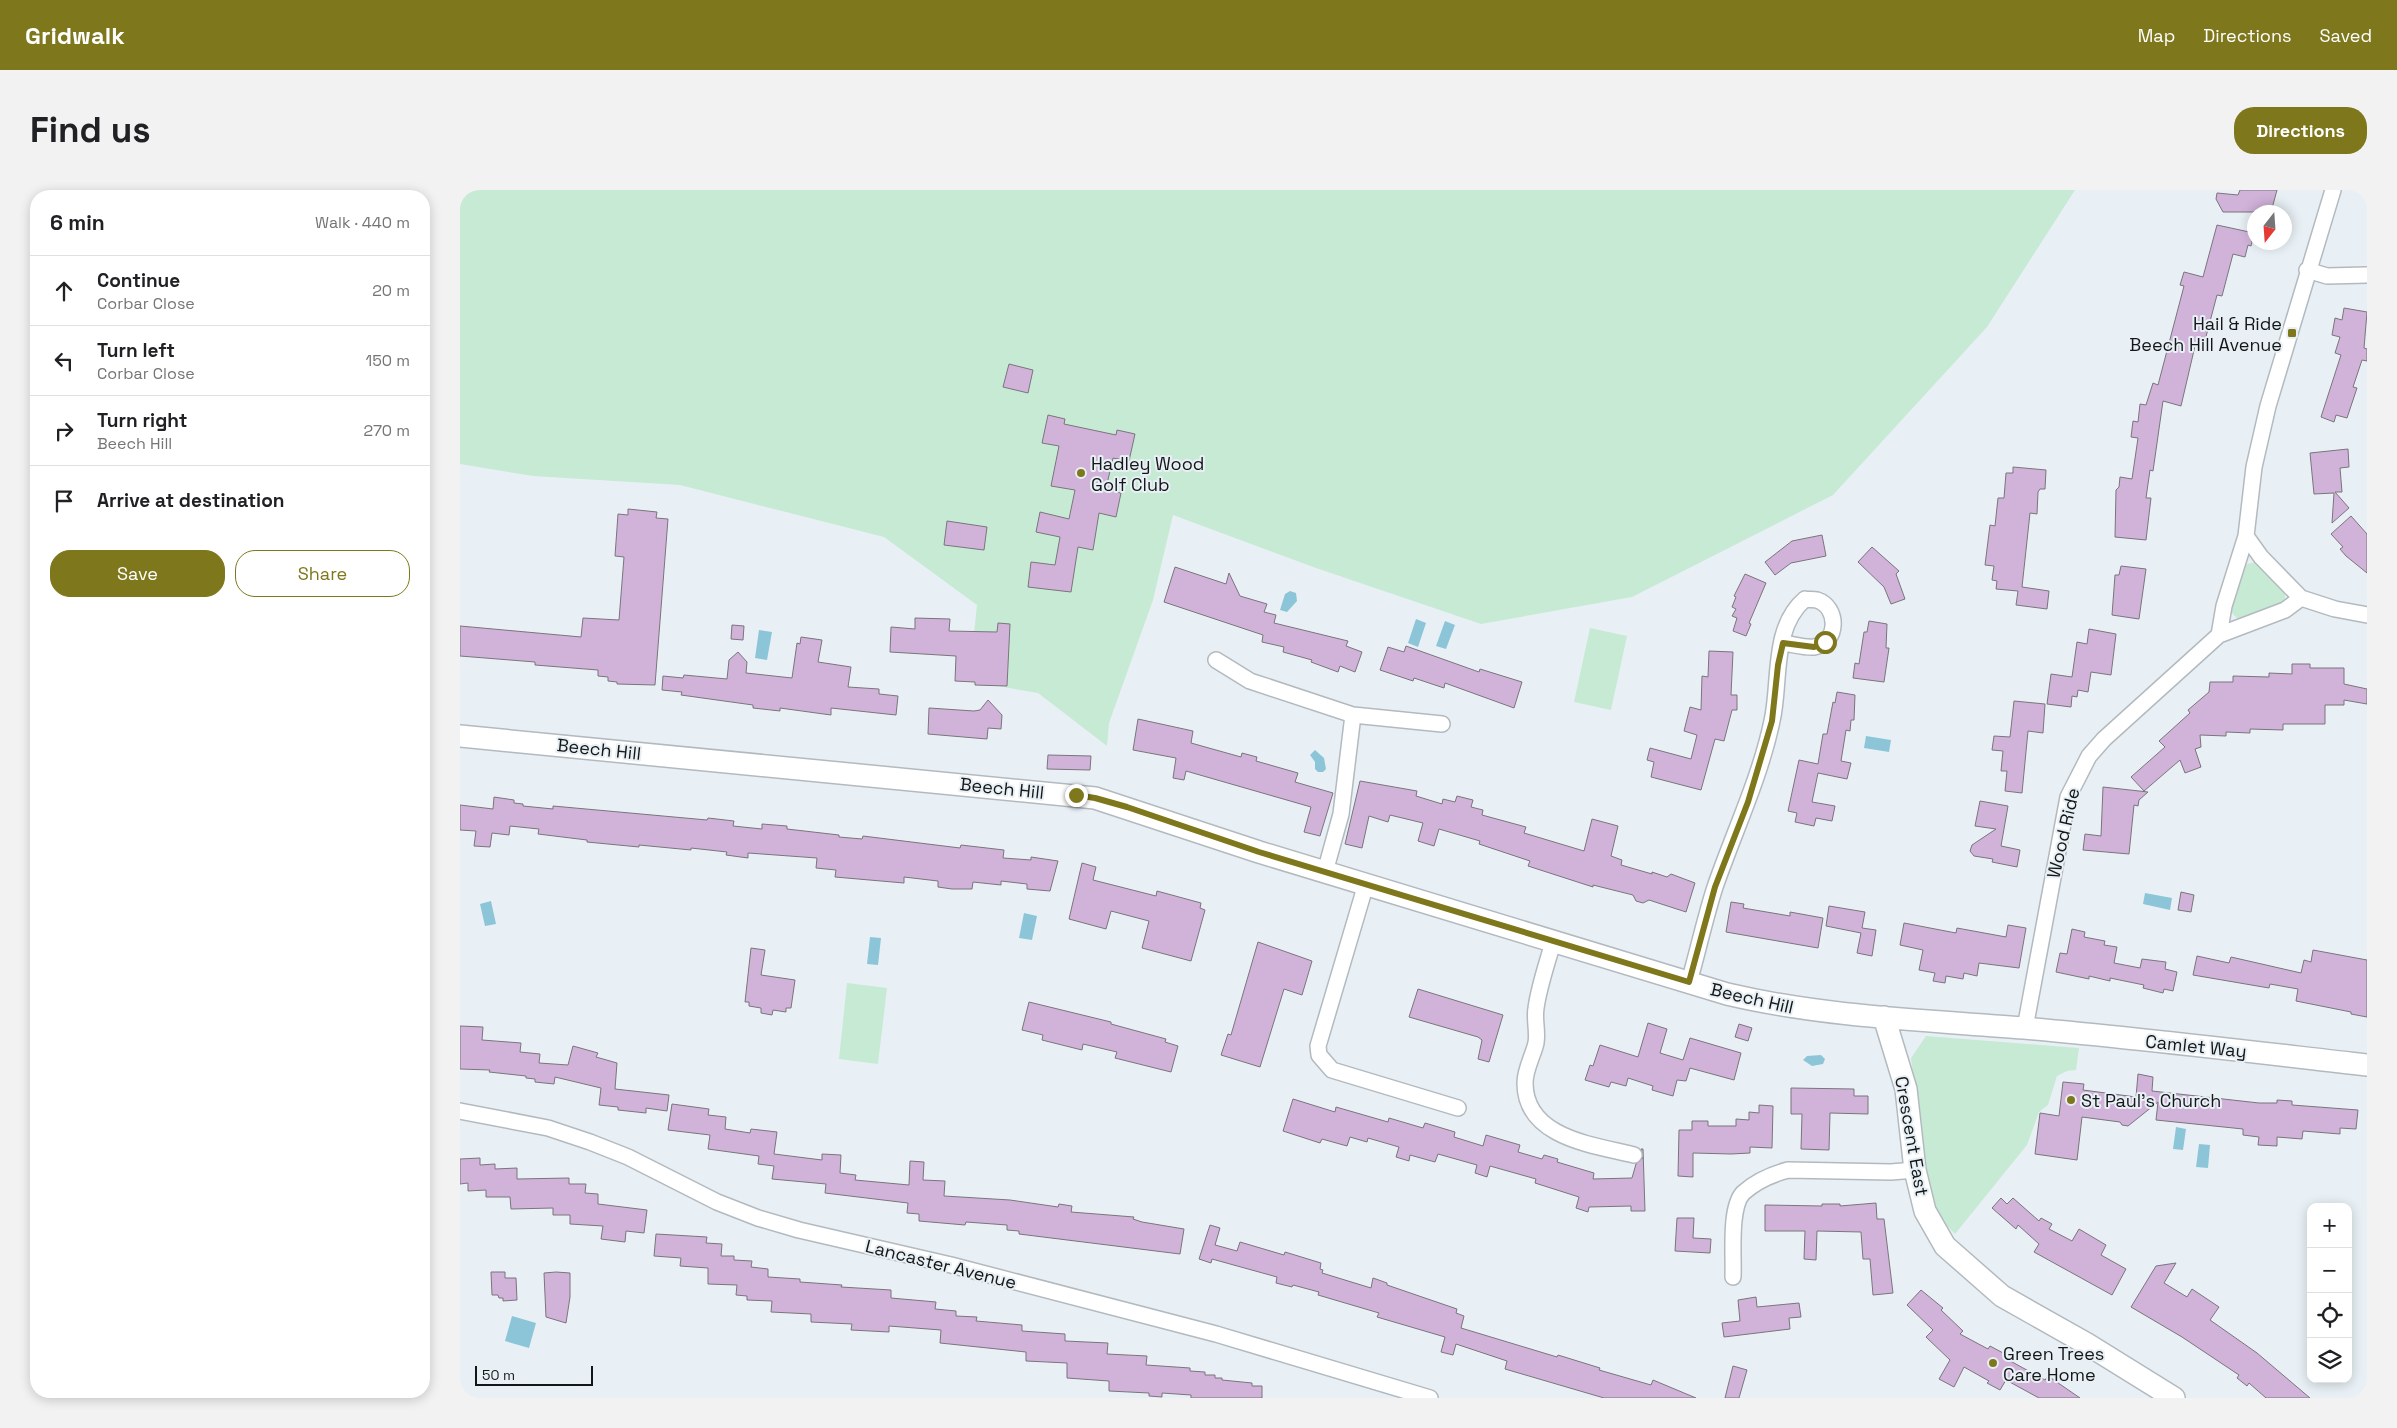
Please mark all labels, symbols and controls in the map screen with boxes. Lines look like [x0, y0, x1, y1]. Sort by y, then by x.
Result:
text: Gridwalk [25, 20, 125, 51]
text: Map [2138, 24, 2175, 47]
text: Directions [2203, 24, 2292, 47]
text: Saved [2320, 24, 2372, 47]
button: Directions [2234, 107, 2367, 154]
text: Find us [30, 108, 151, 152]
north arrow [2247, 205, 2292, 250]
text: 6 min [50, 209, 105, 236]
text: Walk · 440 m [315, 212, 410, 233]
text: Continue [97, 268, 180, 293]
icon: ahead [50, 277, 78, 305]
text: 20 m [372, 280, 410, 301]
text: Corbar Close [97, 293, 195, 314]
place label: Hail & Ride Beech Hill Avenue [2129, 312, 2282, 356]
marker: Hail & Ride Beech Hill Avenue [2286, 327, 2298, 339]
text: Turn left [97, 338, 175, 363]
icon: left [50, 347, 78, 375]
text: 150 m [366, 350, 410, 371]
text: Corbar Close [97, 363, 195, 384]
text: Turn right [97, 408, 187, 433]
icon: right [50, 417, 78, 445]
text: 270 m [363, 420, 410, 441]
text: Beech Hill [97, 433, 172, 454]
place label: Hadley Wood Golf Club [1091, 452, 1204, 496]
marker: Hadley Wood Golf Club [1075, 467, 1087, 479]
icon: arrive [50, 487, 78, 515]
text: Arrive at destination [97, 488, 285, 513]
button: Save [50, 550, 225, 597]
button: Share [235, 550, 410, 597]
route start [1814, 631, 1837, 654]
street label: Beech Hill [556, 733, 642, 765]
street label: Beech Hill [959, 772, 1045, 804]
route end [1065, 784, 1088, 807]
street label: Wood Ride [2041, 786, 2085, 880]
street label: Beech Hill [1708, 977, 1796, 1019]
street label: Camlet Way [2144, 1029, 2248, 1063]
street label: Crescent East [1890, 1074, 1934, 1198]
place label: St Paul's Church [2081, 1089, 2221, 1112]
marker: St Paul's Church [2065, 1094, 2077, 1106]
map controls [2307, 1203, 2352, 1383]
button: + [2307, 1203, 2352, 1248]
street label: Lancaster Avenue [863, 1234, 1019, 1294]
button: − [2307, 1248, 2352, 1293]
button: locate [2307, 1293, 2352, 1338]
button: layers [2307, 1338, 2352, 1383]
place label: Green Trees Care Home [2003, 1342, 2104, 1386]
marker: Green Trees Care Home [1987, 1357, 1999, 1369]
scale bar [475, 1363, 592, 1386]
text: 50 m [482, 1366, 515, 1384]

